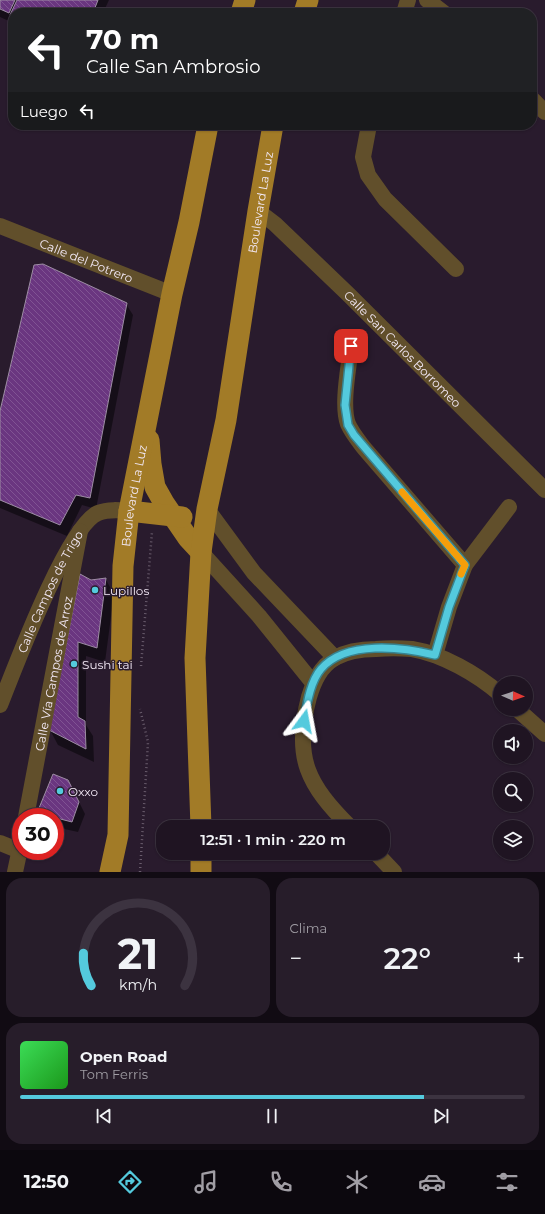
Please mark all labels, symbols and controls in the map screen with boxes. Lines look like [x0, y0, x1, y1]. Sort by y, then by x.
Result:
text: 70 m [86, 22, 159, 56]
icon: left [20, 24, 72, 76]
text: Calle San Ambrosio [86, 56, 260, 78]
icon: left [76, 100, 98, 122]
text: Luego [20, 102, 68, 121]
street label: Boulevard La Luz [244, 150, 276, 254]
street label: Calle del Potrero [38, 235, 135, 285]
street label: Calle San Carlos Borromeo [341, 287, 465, 410]
pin [334, 329, 368, 363]
icon: arrive [340, 335, 362, 357]
street label: Boulevard La Luz [118, 444, 149, 547]
street label: Calle Campos de Trigo [14, 527, 86, 655]
place label: Lupillos [103, 583, 149, 598]
marker: Lupillos [90, 585, 100, 595]
street label: Calle Vía Campos de Arroz [31, 595, 75, 752]
place label: Sushi tai [82, 657, 133, 672]
marker: Sushi tai [69, 659, 79, 669]
north arrow [493, 676, 533, 716]
map controls [493, 676, 533, 860]
position arrow [283, 700, 325, 742]
button: sound [493, 724, 533, 764]
button: search [493, 772, 533, 812]
place label: Oxxo [68, 784, 98, 799]
marker: Oxxo [55, 786, 65, 796]
speed limit sign: 30 [12, 808, 64, 860]
button: layers [493, 820, 533, 860]
text: 12:51 · 1 min · 220 m [200, 830, 346, 849]
text: Clima [290, 920, 327, 936]
text: 21 [117, 928, 158, 978]
text: 22° [384, 940, 431, 977]
text: − [290, 945, 302, 972]
text: + [512, 945, 525, 972]
text: km/h [119, 975, 157, 993]
text: Open Road [80, 1047, 168, 1066]
text: Tom Ferris [80, 1066, 148, 1082]
icon: previous [93, 1105, 115, 1127]
icon: pause [261, 1105, 283, 1127]
icon: next [430, 1105, 452, 1127]
icon: directions [116, 1168, 144, 1196]
icon: music [192, 1168, 220, 1196]
icon: phone [267, 1168, 295, 1196]
icon: climate [343, 1168, 371, 1196]
icon: car [418, 1168, 446, 1196]
icon: filters [493, 1168, 521, 1196]
text: 12:50 [24, 1171, 69, 1193]

